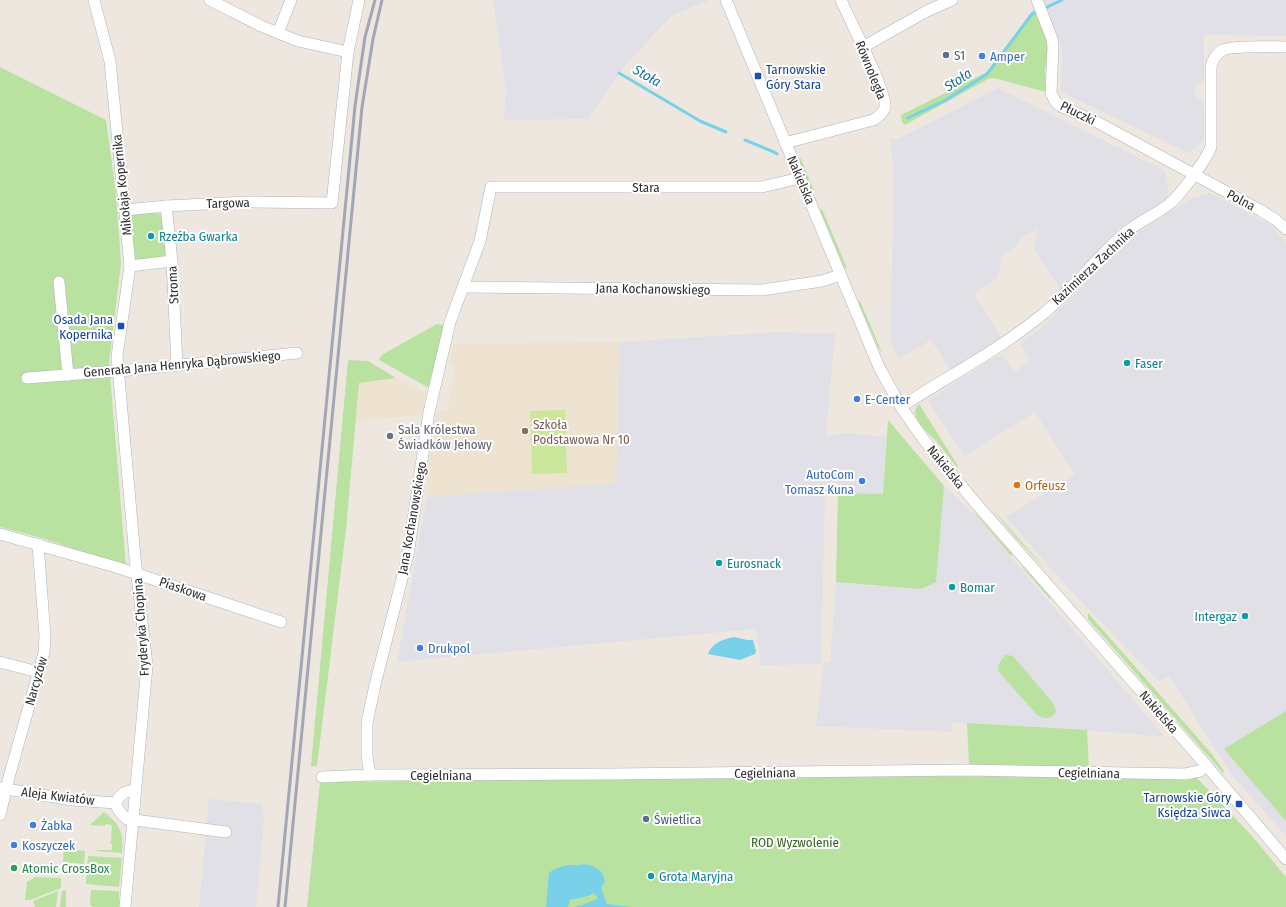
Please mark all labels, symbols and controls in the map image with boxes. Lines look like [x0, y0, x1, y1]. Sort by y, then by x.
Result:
street label: Równoległa [852, 39, 890, 101]
place label: S1 [954, 48, 965, 63]
place label: Amper [990, 49, 1025, 64]
marker: S1 [941, 50, 951, 60]
marker: Amper [977, 51, 987, 61]
water label: Stoła [629, 61, 664, 91]
place label: Tarnowskie Góry Stara [766, 62, 826, 92]
water label: Stoła [940, 65, 975, 96]
marker: Tarnowskie Góry Stara [753, 71, 763, 81]
street label: Płuczki [1058, 98, 1098, 128]
street label: Mikołaja Kopernika [109, 134, 135, 236]
street label: Nakielska [784, 153, 818, 207]
street label: Stara [632, 180, 660, 195]
street label: Polna [1224, 186, 1258, 214]
street label: Targowa [206, 195, 250, 211]
street label: Kazimierza Zachnika [1049, 224, 1137, 308]
place label: Rzeźba Gwarka [159, 229, 238, 244]
marker: Rzeźba Gwarka [146, 231, 156, 241]
street label: Stroma [165, 266, 181, 304]
street label: Jana Kochanowskiego [595, 280, 711, 298]
place label: Osada Jana Kopernika [53, 312, 113, 342]
marker: Osada Jana Kopernika [116, 321, 126, 331]
street label: Generała Jana Henryka Dąbrowskiego [83, 348, 281, 380]
place label: Faser [1135, 356, 1163, 371]
marker: Faser [1122, 358, 1132, 368]
place label: E-Center [865, 392, 911, 407]
marker: E-Center [852, 394, 862, 404]
place label: Szkoła Podstawowa Nr 10 [533, 417, 630, 447]
place label: Sala Królestwa Świadków Jehowy [398, 422, 492, 452]
marker: Szkoła Podstawowa Nr 10 [520, 426, 530, 436]
marker: Sala Królestwa Świadków Jehowy [385, 431, 395, 441]
street label: Nakielska [924, 442, 968, 492]
street label: Jana Kochanowskiego [395, 460, 429, 576]
place label: AutoCom Tomasz Kuna [785, 467, 854, 497]
marker: AutoCom Tomasz Kuna [857, 476, 867, 486]
place label: Orfeusz [1025, 478, 1065, 493]
marker: Orfeusz [1012, 480, 1022, 490]
place label: Eurosnack [727, 556, 782, 571]
marker: Eurosnack [714, 558, 724, 568]
street label: Piaskowa [157, 574, 209, 604]
street label: Fryderyka Chopina [130, 578, 152, 676]
place label: Bomar [960, 580, 995, 595]
marker: Bomar [947, 582, 957, 592]
place label: Intergaz [1195, 609, 1237, 624]
marker: Intergaz [1240, 611, 1250, 621]
place label: Drukpol [428, 641, 471, 656]
marker: Drukpol [415, 643, 425, 653]
street label: Narcyzów [22, 654, 50, 707]
street label: Nakielska [1137, 688, 1181, 736]
street label: Cegielniana [734, 765, 796, 781]
street label: Cegielniana [1058, 765, 1120, 781]
street label: Cegielniana [410, 768, 472, 783]
street label: Aleja Kwiatów [20, 784, 96, 808]
place label: Tarnowskie Góry Księdza Siwca [1144, 790, 1231, 820]
marker: Tarnowskie Góry Księdza Siwca [1234, 799, 1244, 809]
place label: Świetlica [654, 812, 701, 827]
marker: Świetlica [641, 814, 651, 824]
place label: Żabka [41, 818, 72, 833]
marker: Żabka [28, 820, 38, 830]
park label: ROD Wyzwolenie [751, 835, 839, 850]
place label: Koszyczek [22, 838, 76, 853]
marker: Koszyczek [9, 840, 19, 850]
place label: Atomic CrossBox [22, 861, 110, 876]
marker: Atomic CrossBox [9, 863, 19, 873]
place label: Grota Maryjna [659, 869, 734, 884]
marker: Grota Maryjna [646, 871, 656, 881]

